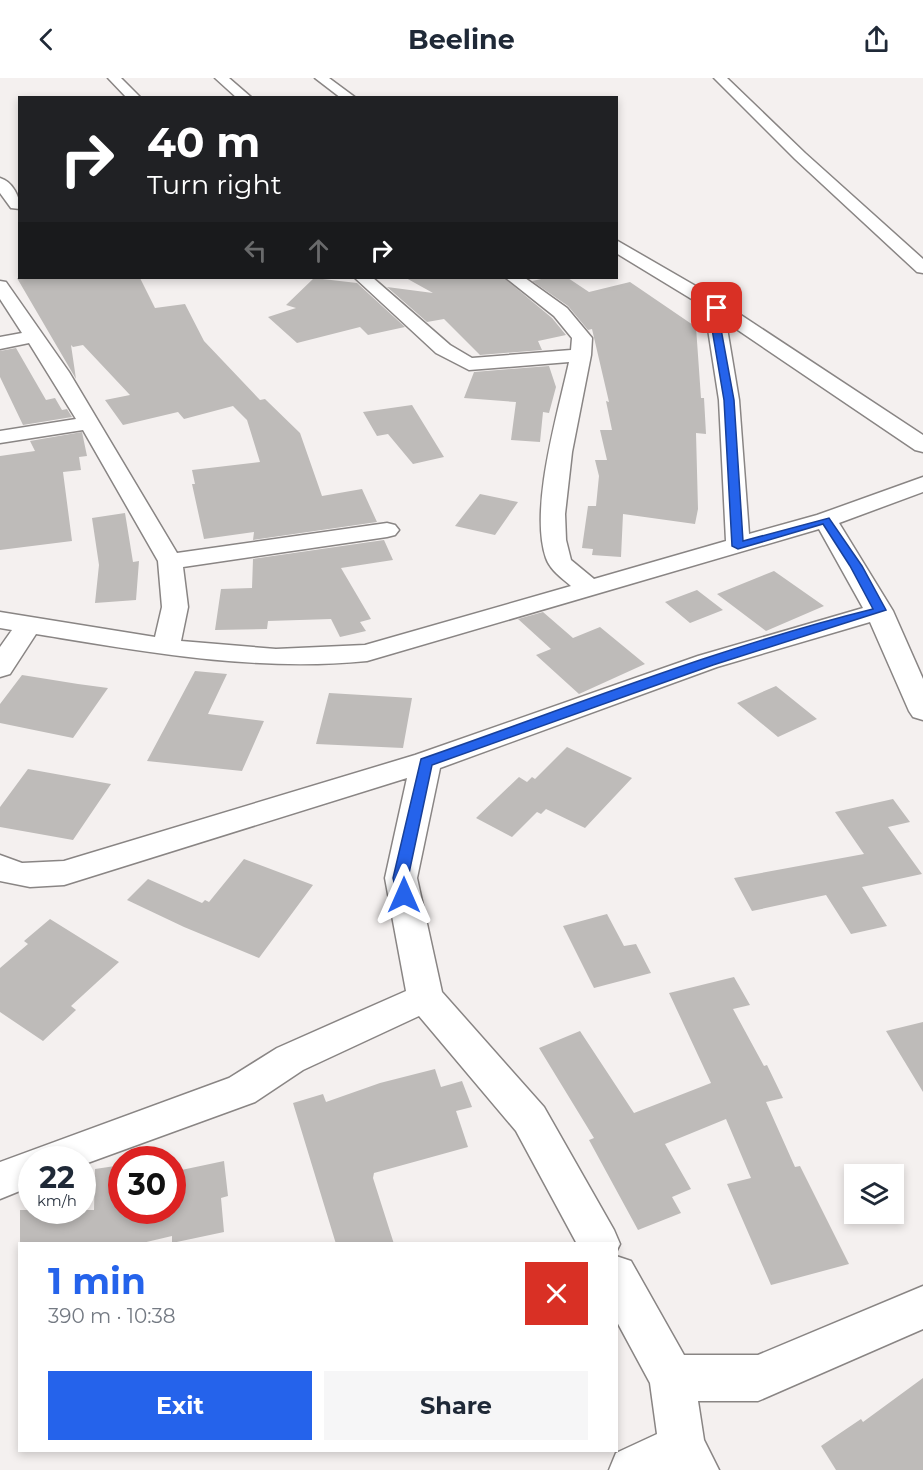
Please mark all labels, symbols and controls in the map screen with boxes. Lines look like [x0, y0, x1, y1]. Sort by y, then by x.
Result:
icon: back [30, 23, 63, 56]
text: Beeline [408, 23, 515, 56]
icon: share [860, 23, 893, 56]
text: 40 m [147, 116, 260, 168]
icon: right [48, 120, 126, 198]
text: Turn right [147, 168, 282, 201]
icon: left [239, 234, 272, 267]
icon: ahead [302, 234, 335, 267]
icon: right [365, 234, 398, 267]
pin [691, 282, 742, 333]
icon: arrive [700, 291, 733, 324]
position arrow [372, 863, 436, 927]
speed limit sign: 30 [108, 1146, 186, 1224]
text: 22 [39, 1159, 75, 1196]
map controls [844, 1164, 904, 1224]
button: layers [844, 1164, 904, 1224]
text: km/h [37, 1191, 77, 1210]
text: 1 min [48, 1259, 146, 1303]
button: close [525, 1262, 588, 1325]
text: 390 m · 10:38 [48, 1304, 175, 1328]
button: Exit [48, 1371, 312, 1440]
button: Share [324, 1371, 588, 1440]

